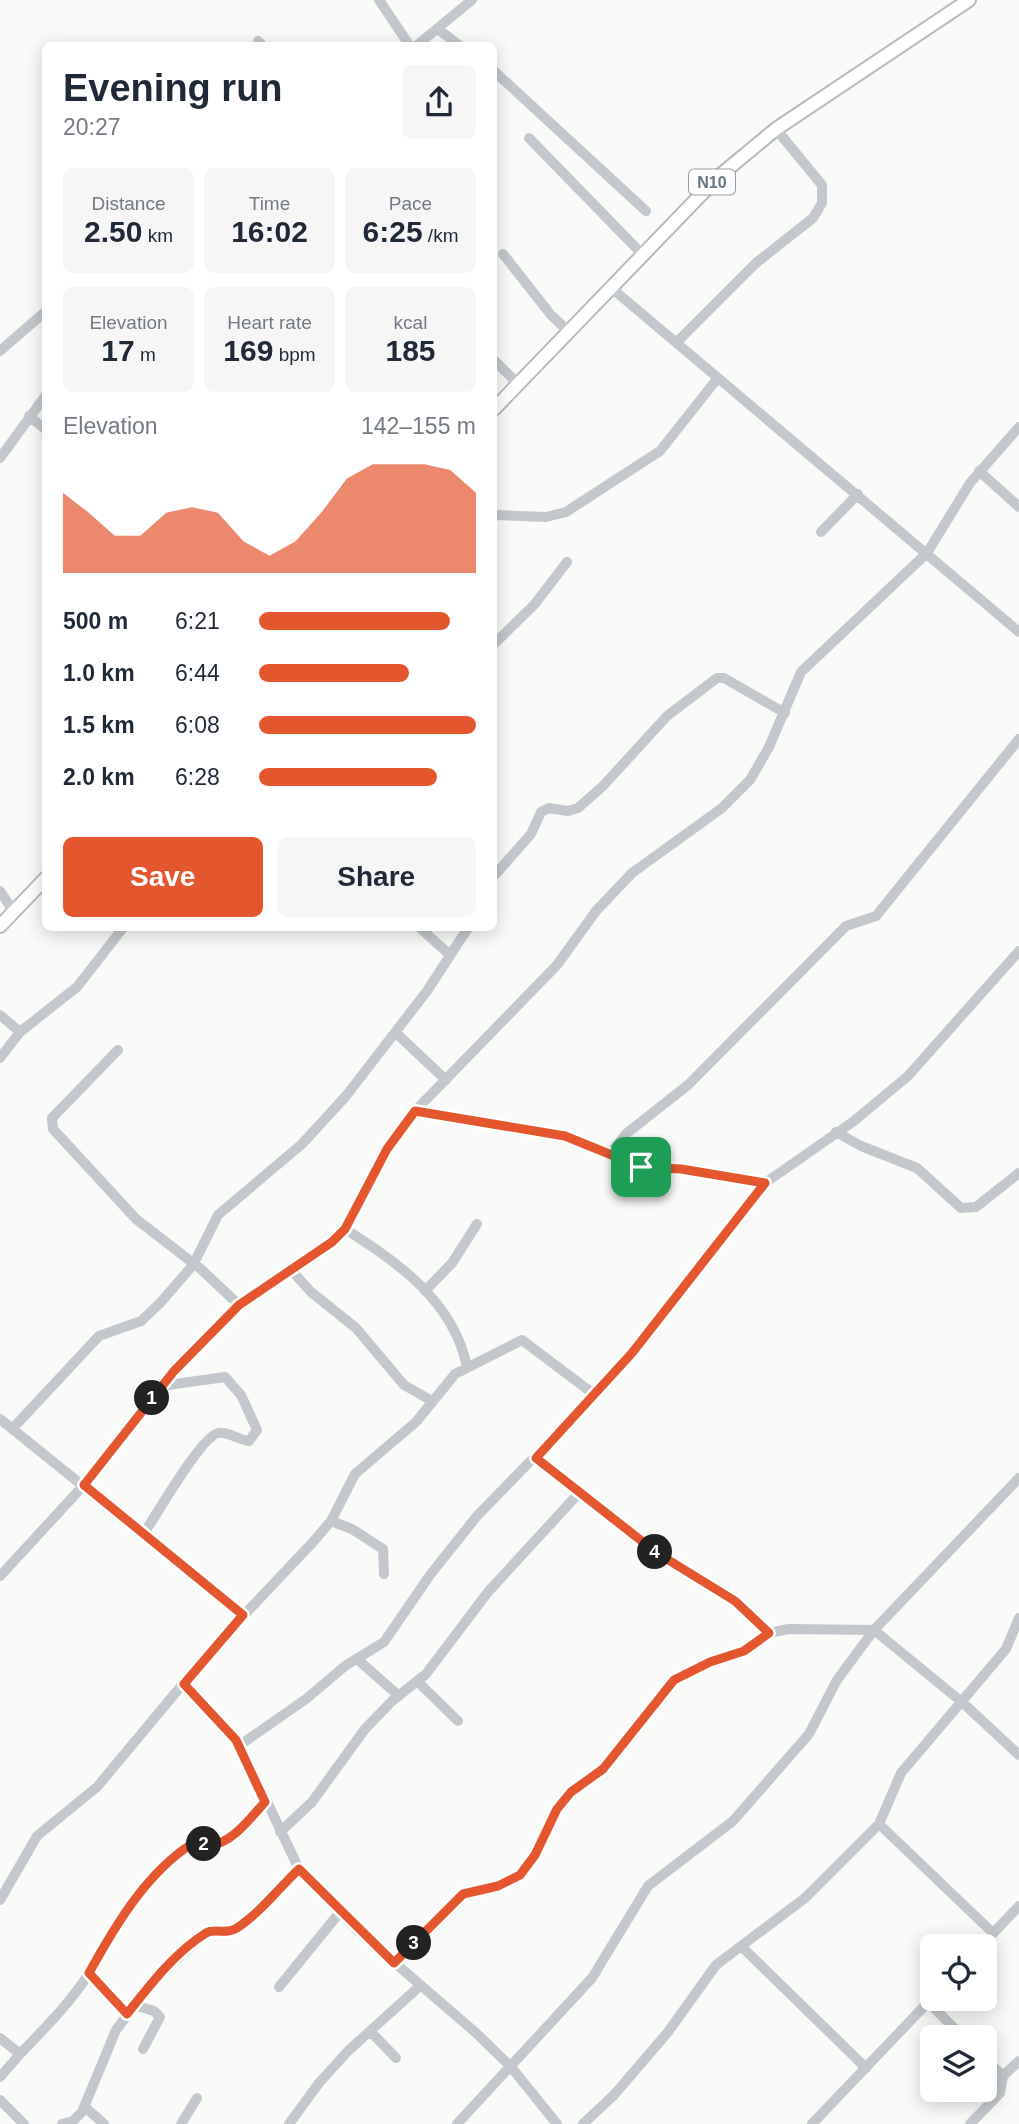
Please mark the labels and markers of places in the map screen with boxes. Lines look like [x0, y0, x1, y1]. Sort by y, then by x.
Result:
pin [611, 1137, 671, 1197]
pin: 1 [134, 1380, 170, 1416]
pin: 4 [638, 1534, 672, 1570]
pin: 2 [186, 1826, 222, 1862]
pin: 3 [396, 1926, 432, 1960]

